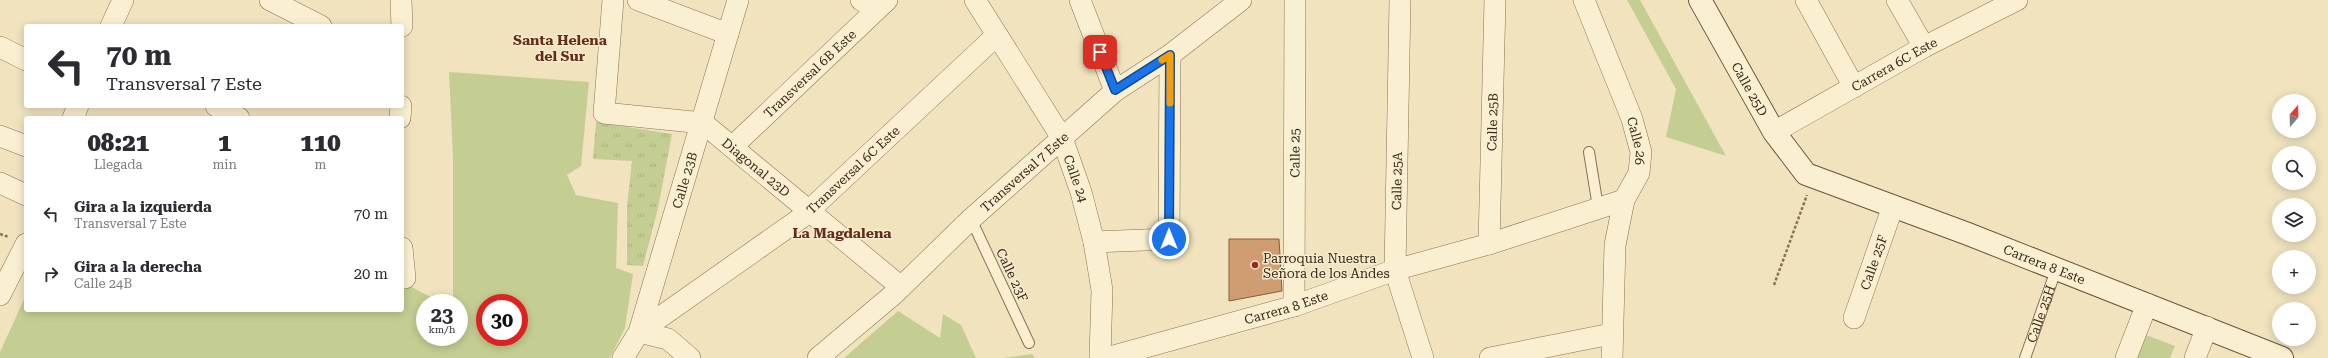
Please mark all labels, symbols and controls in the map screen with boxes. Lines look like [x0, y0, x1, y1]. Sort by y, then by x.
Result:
street label: Transversal 6B Este [760, 26, 859, 121]
district label: Santa Helena del Sur [513, 32, 608, 64]
street label: Carrera 6C Este [1849, 34, 1940, 94]
pin [1083, 35, 1117, 69]
text: 70 m [106, 39, 171, 72]
icon: left [40, 40, 92, 92]
icon: arrive [1089, 41, 1111, 63]
street label: Calle 25D [1729, 59, 1771, 119]
text: Transversal 7 Este [106, 73, 262, 94]
street label: Calle 25B [1484, 92, 1500, 151]
north arrow [2272, 94, 2316, 138]
map controls [2272, 94, 2316, 346]
street label: Calle 26 [1624, 115, 1649, 166]
street label: Transversal 6C Este [803, 123, 903, 217]
street label: Calle 25 [1287, 128, 1302, 178]
text: 08:21 [87, 129, 149, 157]
text: 1 [218, 129, 231, 157]
text: 110 [300, 129, 341, 157]
street label: Transversal 7 Este [977, 129, 1071, 215]
street label: Diagonal 23D [719, 135, 793, 200]
button: search [2272, 146, 2316, 190]
street label: Calle 23B [669, 150, 700, 210]
street label: Calle 25A [1389, 152, 1405, 210]
street label: Calle 24 [1061, 153, 1091, 205]
text: Llegada [94, 157, 143, 172]
text: min [212, 157, 237, 172]
text: m [314, 157, 326, 172]
text: Gira a la izquierda [74, 198, 212, 216]
button: layers [2272, 198, 2316, 242]
icon: left [40, 203, 62, 225]
text: 70 m [354, 205, 388, 223]
text: Transversal 7 Este [74, 216, 187, 231]
position arrow [1148, 218, 1190, 260]
district label: La Magdalena [792, 225, 892, 241]
street label: Calle 25F [1857, 233, 1890, 292]
street label: Carrera 8 Este [2001, 241, 2087, 287]
street label: Calle 23F [993, 246, 1031, 304]
button: + [2272, 250, 2316, 294]
place label: Parroquia Nuestra Señora de los Andes [1263, 251, 1390, 281]
text: Gira a la derecha [74, 258, 202, 276]
marker: Parroquia Nuestra Señora de los Andes [1250, 260, 1260, 270]
icon: right [40, 263, 62, 285]
text: 20 m [354, 265, 388, 283]
text: Calle 24B [74, 276, 132, 291]
street label: Calle 25H [2024, 283, 2058, 345]
street label: Carrera 8 Este [1242, 287, 1330, 327]
speed limit sign: 30 [476, 294, 528, 346]
button: − [2272, 302, 2316, 346]
text: 23 [431, 303, 453, 327]
text: km/h [429, 324, 455, 335]

